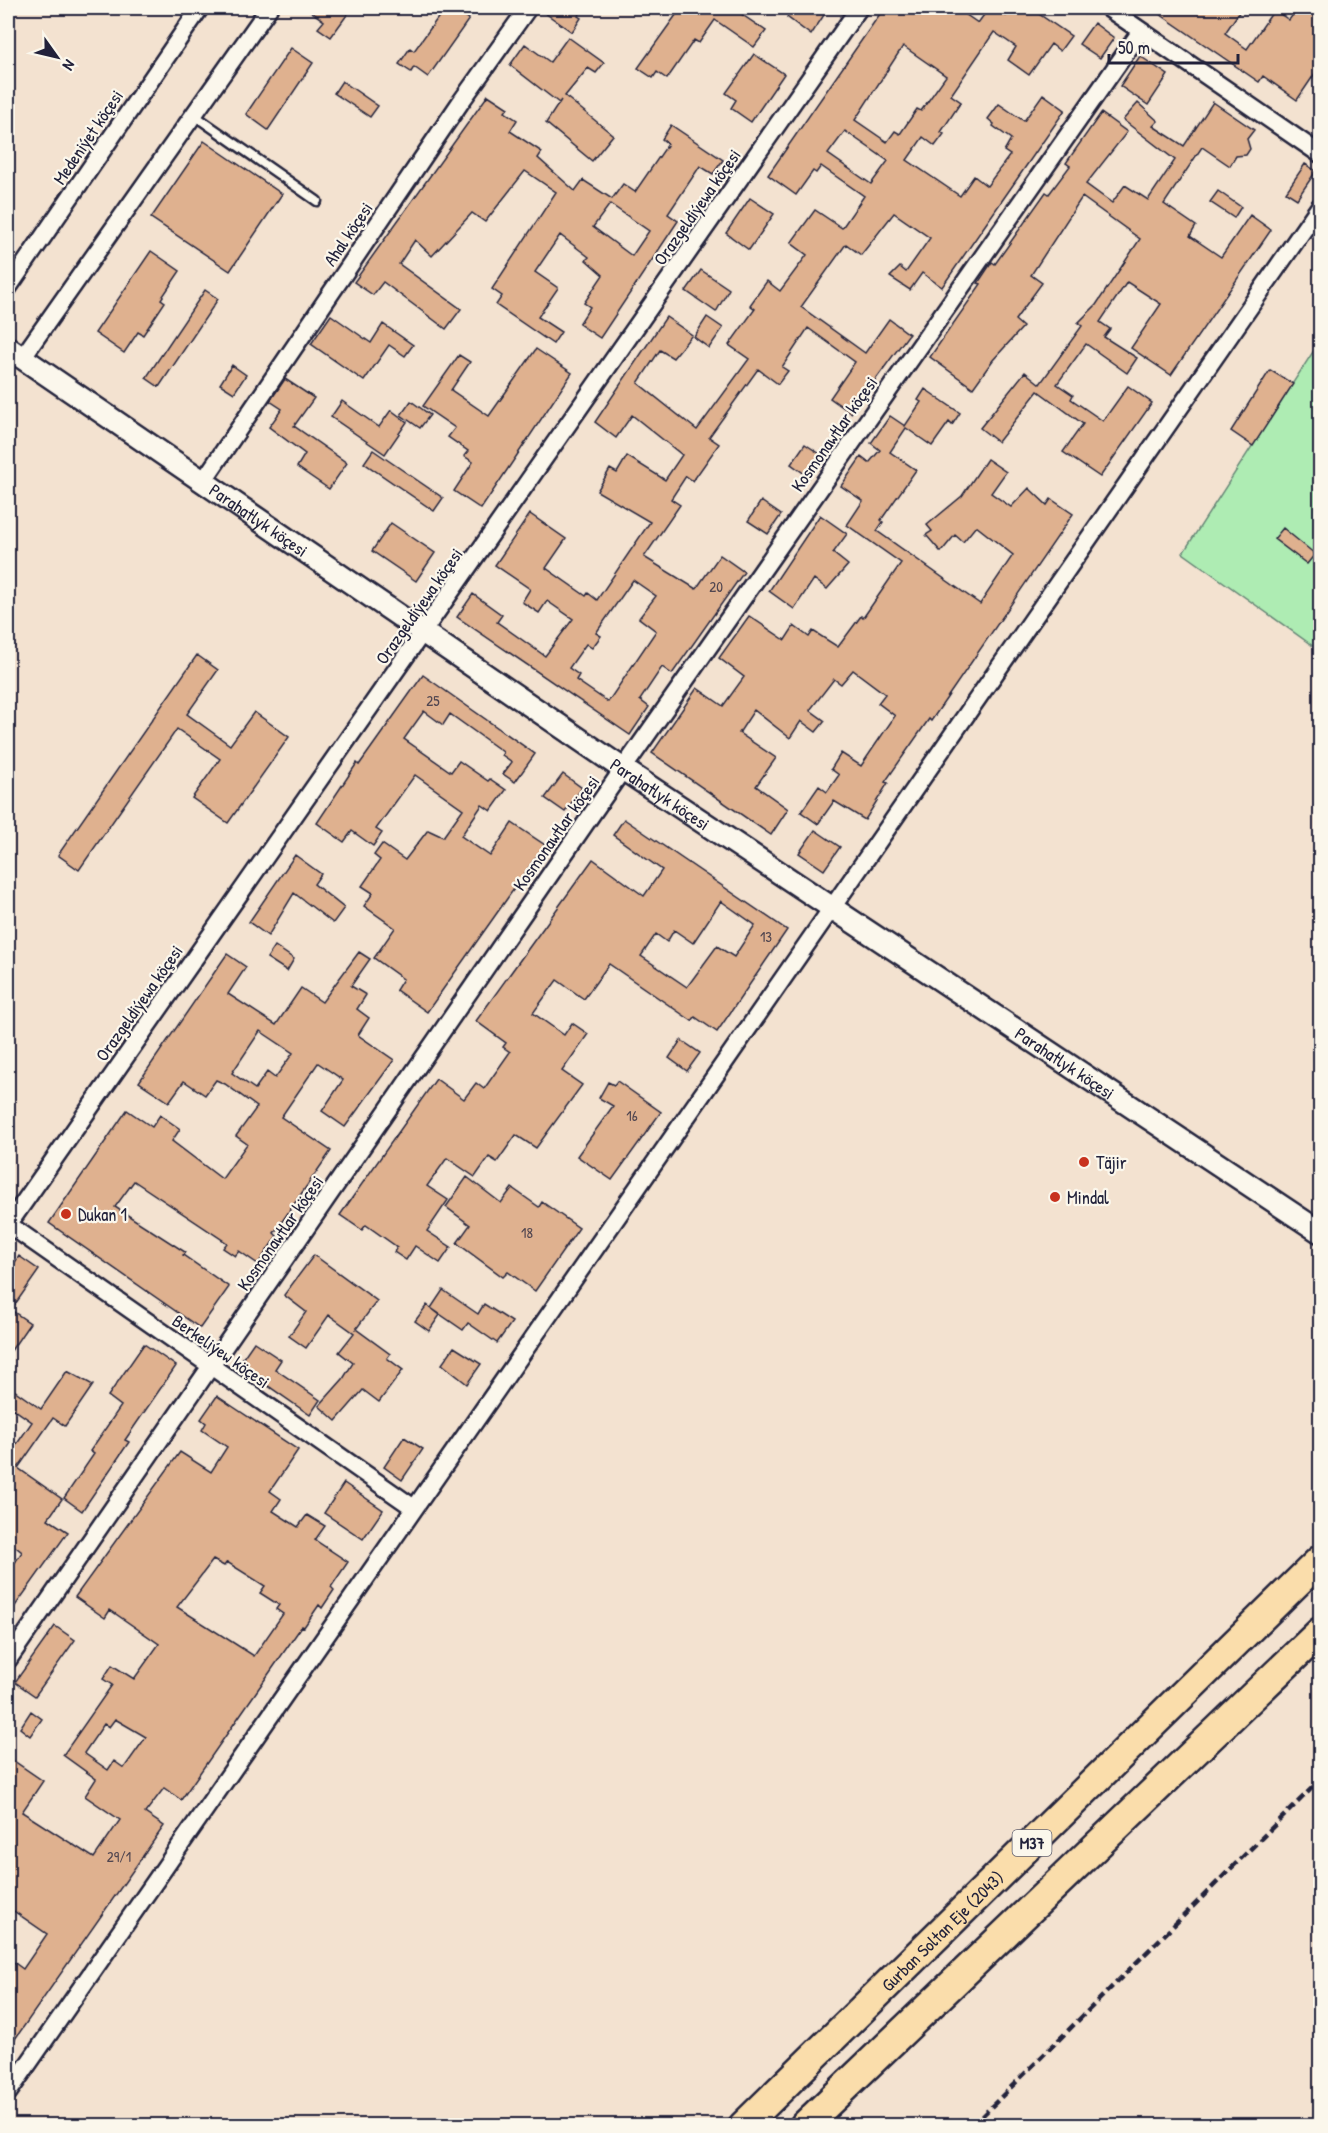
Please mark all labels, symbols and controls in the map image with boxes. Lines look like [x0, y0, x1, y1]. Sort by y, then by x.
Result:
north arrow [27, 27, 87, 87]
scale bar [1109, 27, 1238, 65]
text: 50 m [1118, 35, 1150, 60]
text: N [58, 56, 81, 75]
street label: Medeniýet köçesi [47, 85, 129, 189]
street label: Orazgeldiýewa köçesi [648, 144, 746, 270]
street label: Ahal köçesi [317, 197, 379, 271]
street label: Kosmonawtlar köçesi [785, 371, 883, 497]
street label: Parahatlyk köçesi [205, 477, 313, 562]
street label: Orazgeldiýewa köçesi [370, 543, 468, 669]
house number: 20 [709, 576, 723, 597]
house number: 25 [426, 690, 440, 711]
street label: Parahatlyk köçesi [606, 752, 715, 836]
street label: Kosmonawtlar köçesi [507, 770, 605, 896]
house number: 13 [760, 926, 772, 947]
street label: Orazgeldiýewa köçesi [90, 940, 188, 1066]
street label: Parahatlyk köçesi [1010, 1021, 1120, 1105]
house number: 16 [626, 1105, 638, 1126]
place label: Täjir [1096, 1150, 1127, 1175]
marker: Täjir [1077, 1155, 1091, 1169]
street label: Kosmonawtlar köçesi [231, 1170, 329, 1296]
place label: Mindal [1067, 1185, 1109, 1210]
marker: Mindal [1048, 1190, 1062, 1204]
place label: Dukan 1 [78, 1202, 127, 1227]
marker: Dukan 1 [59, 1207, 73, 1221]
house number: 18 [521, 1222, 533, 1243]
street label: Berkeliýew köçesi [167, 1308, 275, 1394]
road number: M37 [1012, 1830, 1052, 1856]
house number: 29/1 [107, 1846, 131, 1867]
street label: Gurban Soltan Eje (2043) [875, 1865, 1009, 1997]

